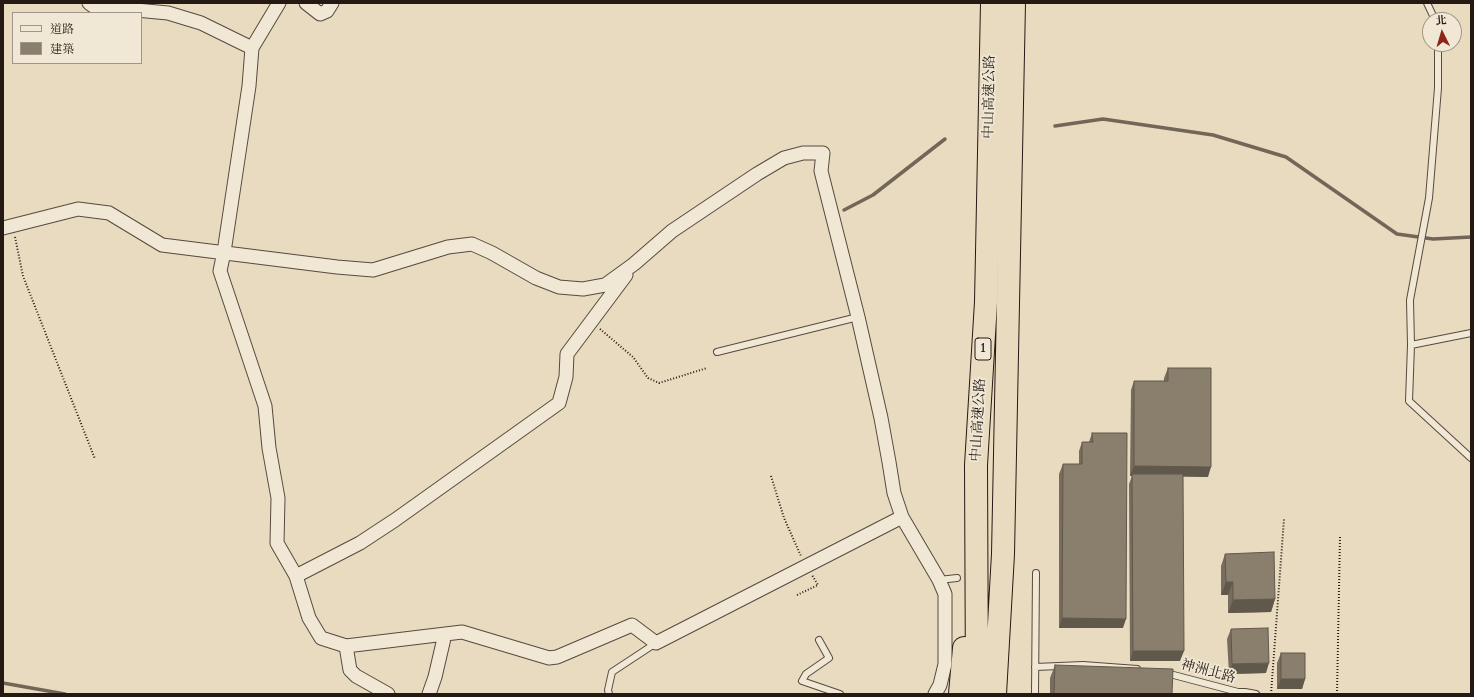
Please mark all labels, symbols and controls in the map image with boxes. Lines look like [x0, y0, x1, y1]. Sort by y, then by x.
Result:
legend [12, 12, 142, 64]
north arrow [1422, 12, 1462, 52]
text: 北 [1435, 13, 1447, 28]
text: 道路 [50, 21, 74, 37]
text: 建築 [50, 41, 74, 57]
street label: 中山高速公路 [981, 55, 999, 139]
road number: 1 [975, 338, 991, 360]
street label: 中山高速公路 [968, 378, 990, 462]
street label: 神洲北路 [1179, 657, 1237, 687]

